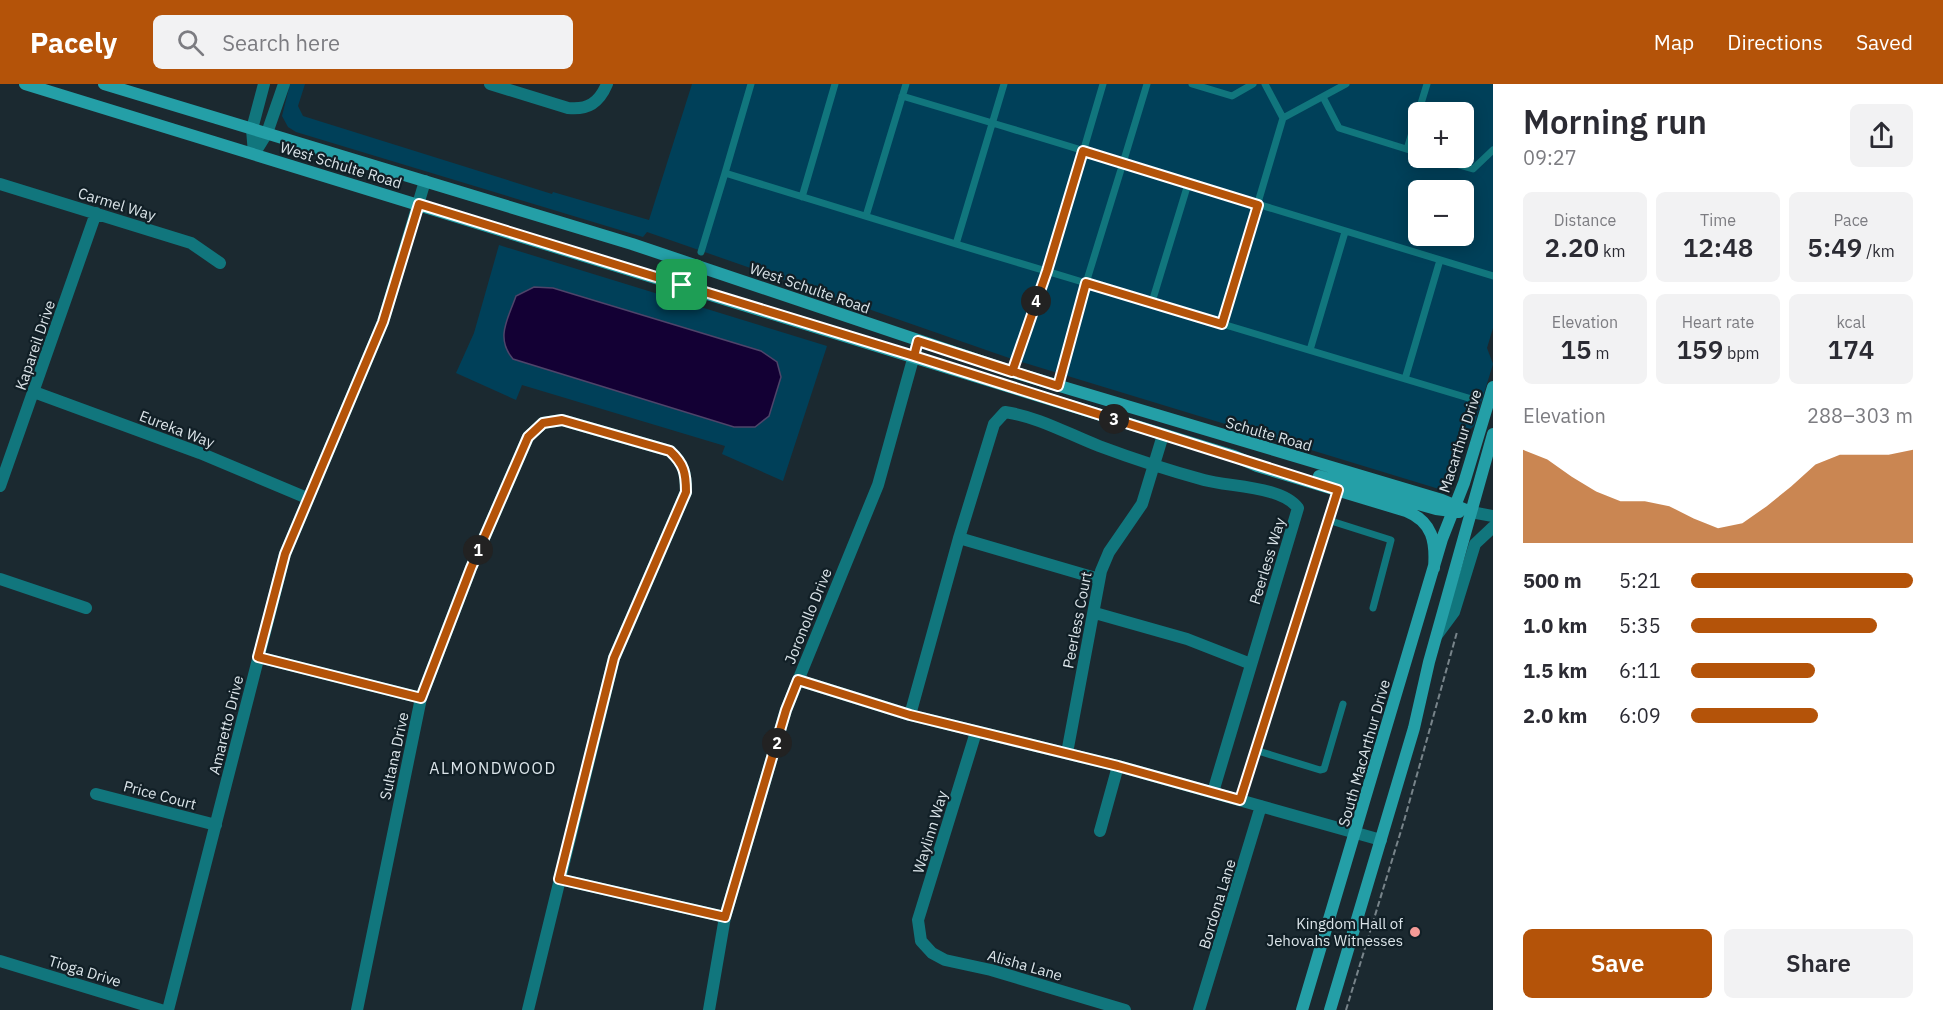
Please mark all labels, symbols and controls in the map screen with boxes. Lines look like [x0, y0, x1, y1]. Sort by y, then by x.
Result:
search box [153, 15, 573, 69]
text: Pacely [30, 24, 117, 61]
icon: search [174, 26, 207, 59]
text: Search here [222, 28, 340, 57]
text: Map [1654, 28, 1694, 56]
text: Directions [1727, 28, 1823, 56]
text: Saved [1856, 28, 1913, 56]
text: Morning run [1523, 100, 1707, 143]
map controls [1408, 102, 1474, 246]
button: + [1408, 102, 1474, 168]
button: share [1850, 104, 1913, 167]
street label: West Schulte Road [278, 137, 404, 193]
text: 09:27 [1523, 144, 1577, 171]
button: − [1408, 180, 1474, 246]
street label: Carmel Way [76, 183, 159, 225]
text: Distance [1554, 210, 1616, 230]
text: Time [1700, 210, 1736, 230]
text: Pace [1834, 210, 1868, 230]
text: 2.20 [1545, 230, 1599, 264]
text: 12:48 [1683, 230, 1753, 264]
text: 5:49 [1807, 230, 1862, 264]
text: km [1599, 241, 1625, 261]
text: /km [1862, 241, 1895, 261]
street label: West Schulte Road [747, 258, 873, 318]
pin [656, 259, 707, 310]
icon: arrive [665, 268, 698, 301]
pin: 4 [1021, 286, 1051, 316]
text: 4 [1031, 291, 1041, 311]
street label: Kapareil Drive [11, 298, 59, 392]
text: Elevation [1552, 312, 1618, 332]
text: Heart rate [1682, 312, 1754, 332]
text: kcal [1836, 312, 1866, 332]
text: 15 [1561, 332, 1592, 366]
text: 159 [1676, 332, 1723, 366]
text: 174 [1828, 332, 1874, 366]
text: m [1592, 343, 1609, 363]
text: bpm [1723, 343, 1760, 363]
street label: Macarthur Drive [1434, 387, 1486, 495]
text: Elevation [1523, 402, 1606, 429]
text: 288–303 m [1807, 402, 1913, 429]
pin: 3 [1099, 404, 1129, 434]
street label: Eureka Way [137, 406, 218, 452]
text: 3 [1109, 409, 1119, 429]
street label: Schulte Road [1224, 413, 1314, 455]
street label: Peerless Way [1245, 515, 1289, 607]
pin: 1 [463, 535, 493, 565]
text: 1 [473, 540, 483, 560]
street label: Joronollo Drive [780, 565, 836, 667]
text: 500 m [1523, 567, 1582, 594]
text: 5:21 [1619, 567, 1661, 594]
street label: Peerless Court [1058, 570, 1096, 670]
text: 1.0 km [1523, 612, 1587, 639]
text: 5:35 [1619, 612, 1661, 639]
text: 1.5 km [1523, 657, 1587, 684]
text: 6:11 [1619, 657, 1661, 684]
street label: Amaretto Drive [205, 673, 247, 777]
street label: South MacArthur Drive [1334, 677, 1394, 829]
text: 2.0 km [1523, 702, 1587, 729]
text: 6:09 [1619, 702, 1661, 729]
street label: Sultana Drive [375, 710, 413, 802]
pin: 2 [762, 728, 792, 758]
text: 2 [772, 733, 782, 753]
district label: ALMONDWOOD [429, 758, 557, 778]
street label: Price Court [122, 776, 198, 814]
street label: Waylinn Way [908, 788, 952, 876]
street label: Bordona Lane [1194, 857, 1240, 951]
place label: Kingdom Hall of Jehovahs Witnesses [1266, 914, 1403, 950]
marker: Kingdom Hall of Jehovahs Witnesses [1408, 925, 1422, 939]
button: Save [1523, 929, 1712, 998]
button: Share [1724, 929, 1913, 998]
street label: Alisha Lane [985, 945, 1065, 985]
street label: Tioga Drive [46, 951, 124, 991]

